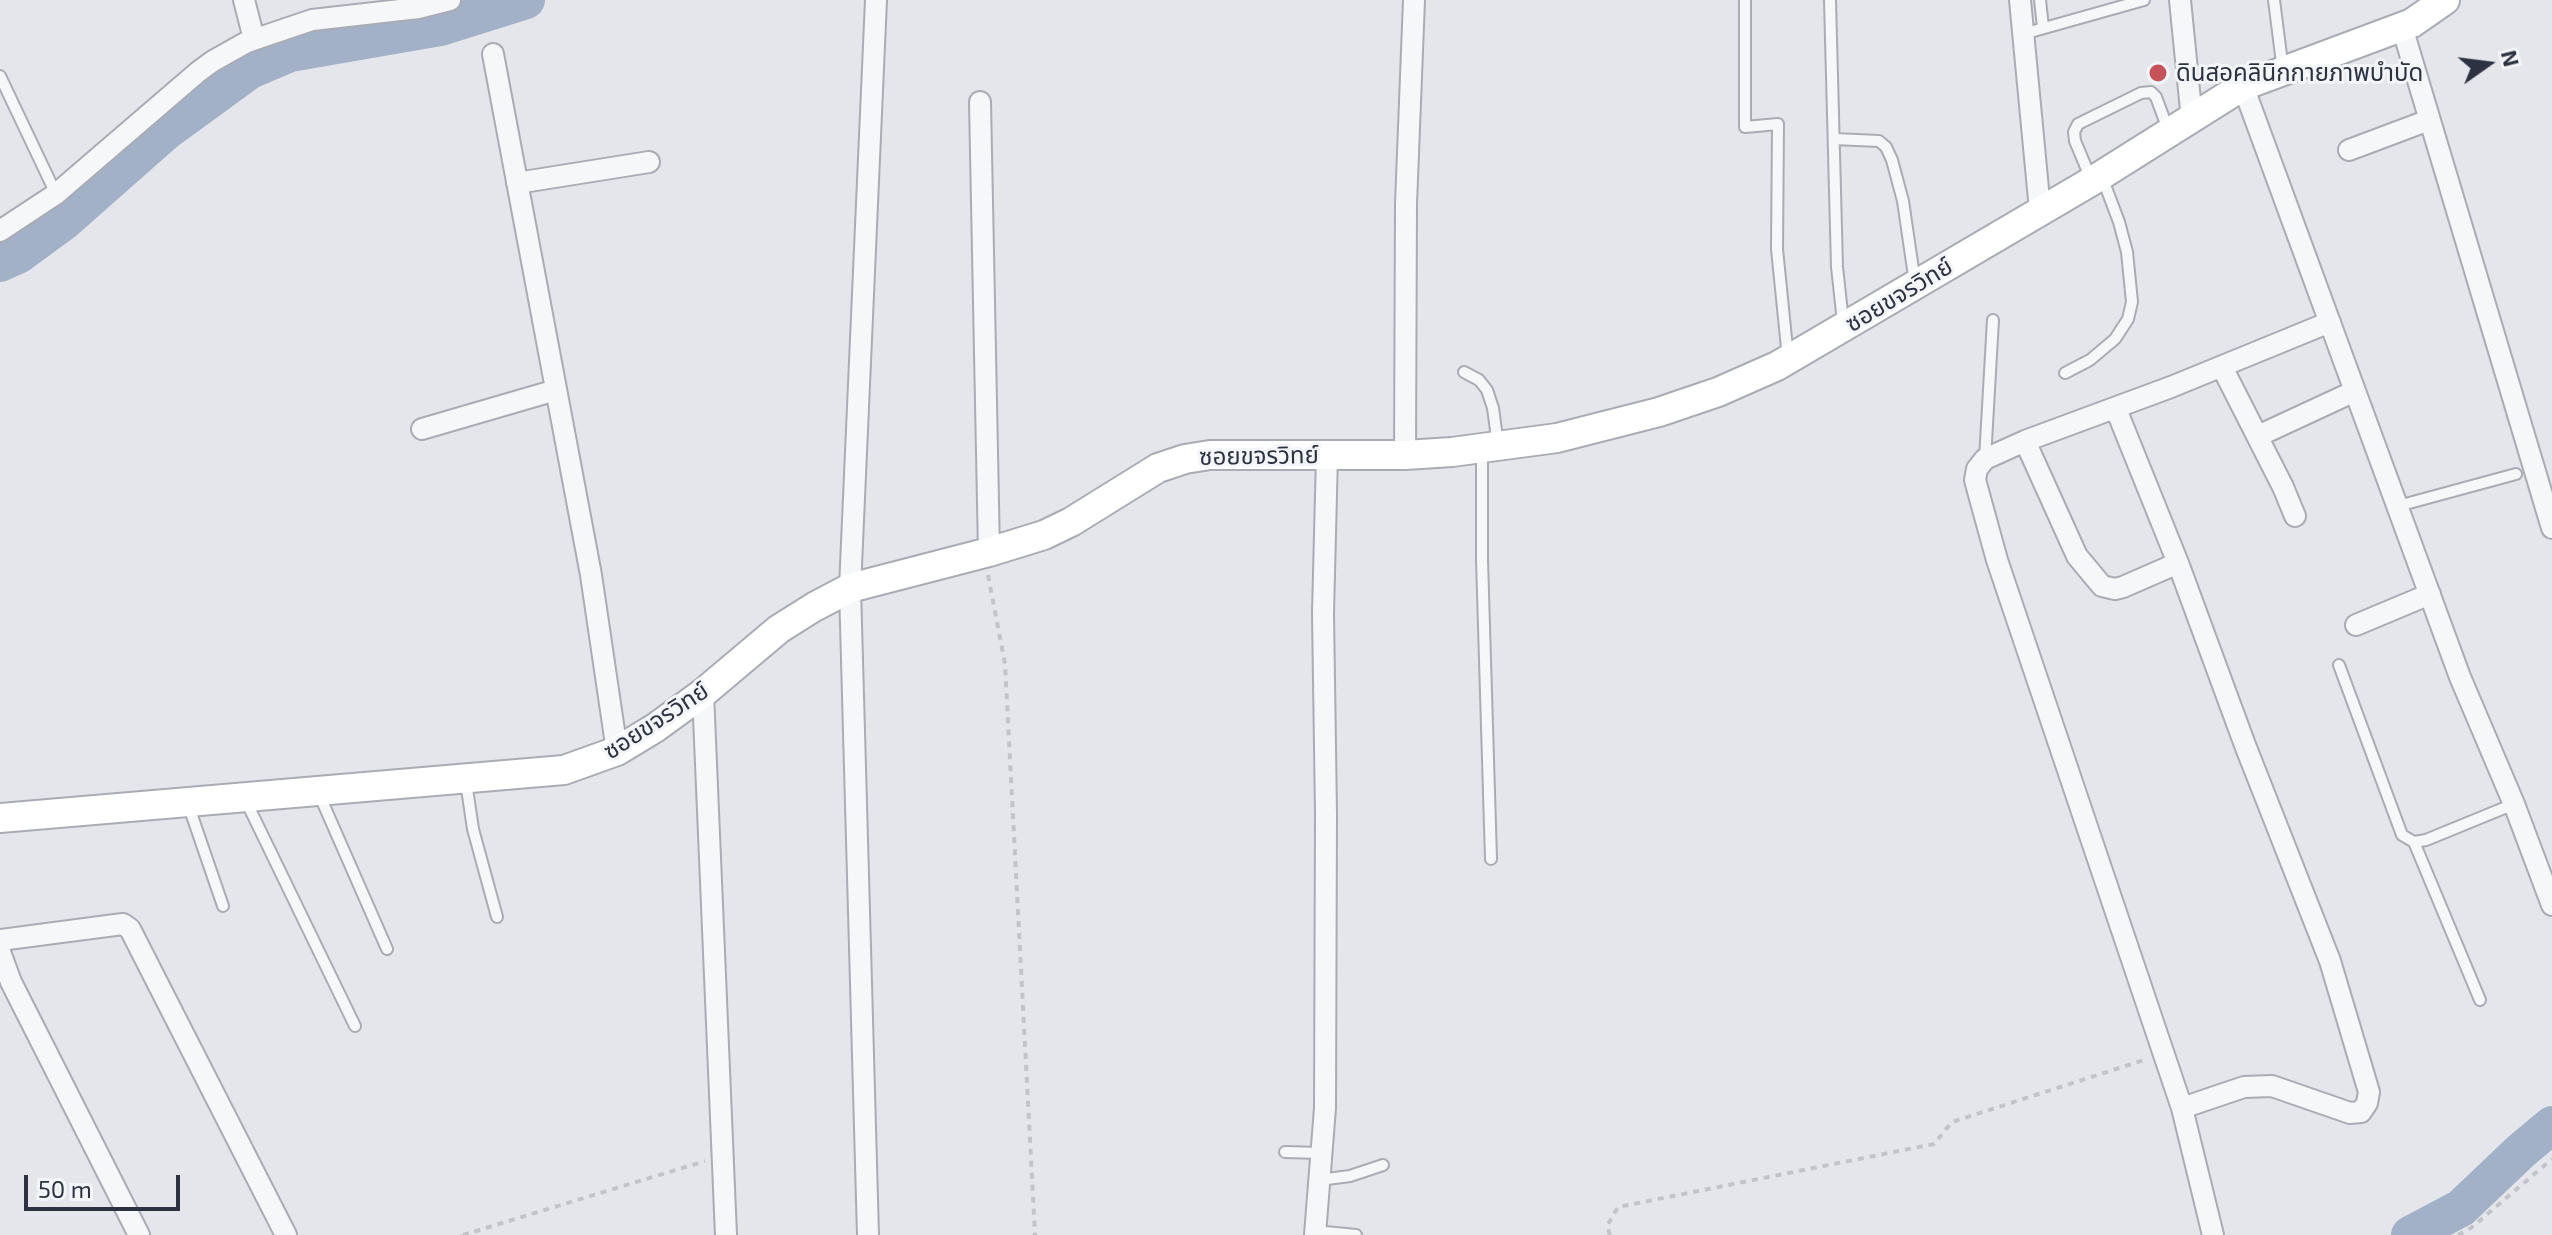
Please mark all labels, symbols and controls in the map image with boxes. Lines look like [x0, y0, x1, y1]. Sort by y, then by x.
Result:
north arrow [2448, 24, 2528, 104]
text: N [2497, 47, 2526, 69]
place label: ดินสอคลินิกกายภาพบำบัด [2176, 59, 2423, 87]
marker: ดินสอคลินิกกายภาพบำบัด [2147, 62, 2169, 84]
street label: ซอยขจรวิทย์ [1840, 252, 1958, 338]
street label: ซอยขจรวิทย์ [1199, 441, 1319, 471]
street label: ซอยขจรวิทย์ [598, 676, 714, 766]
scale bar [28, 1159, 184, 1209]
text: 50 m [38, 1174, 92, 1203]

